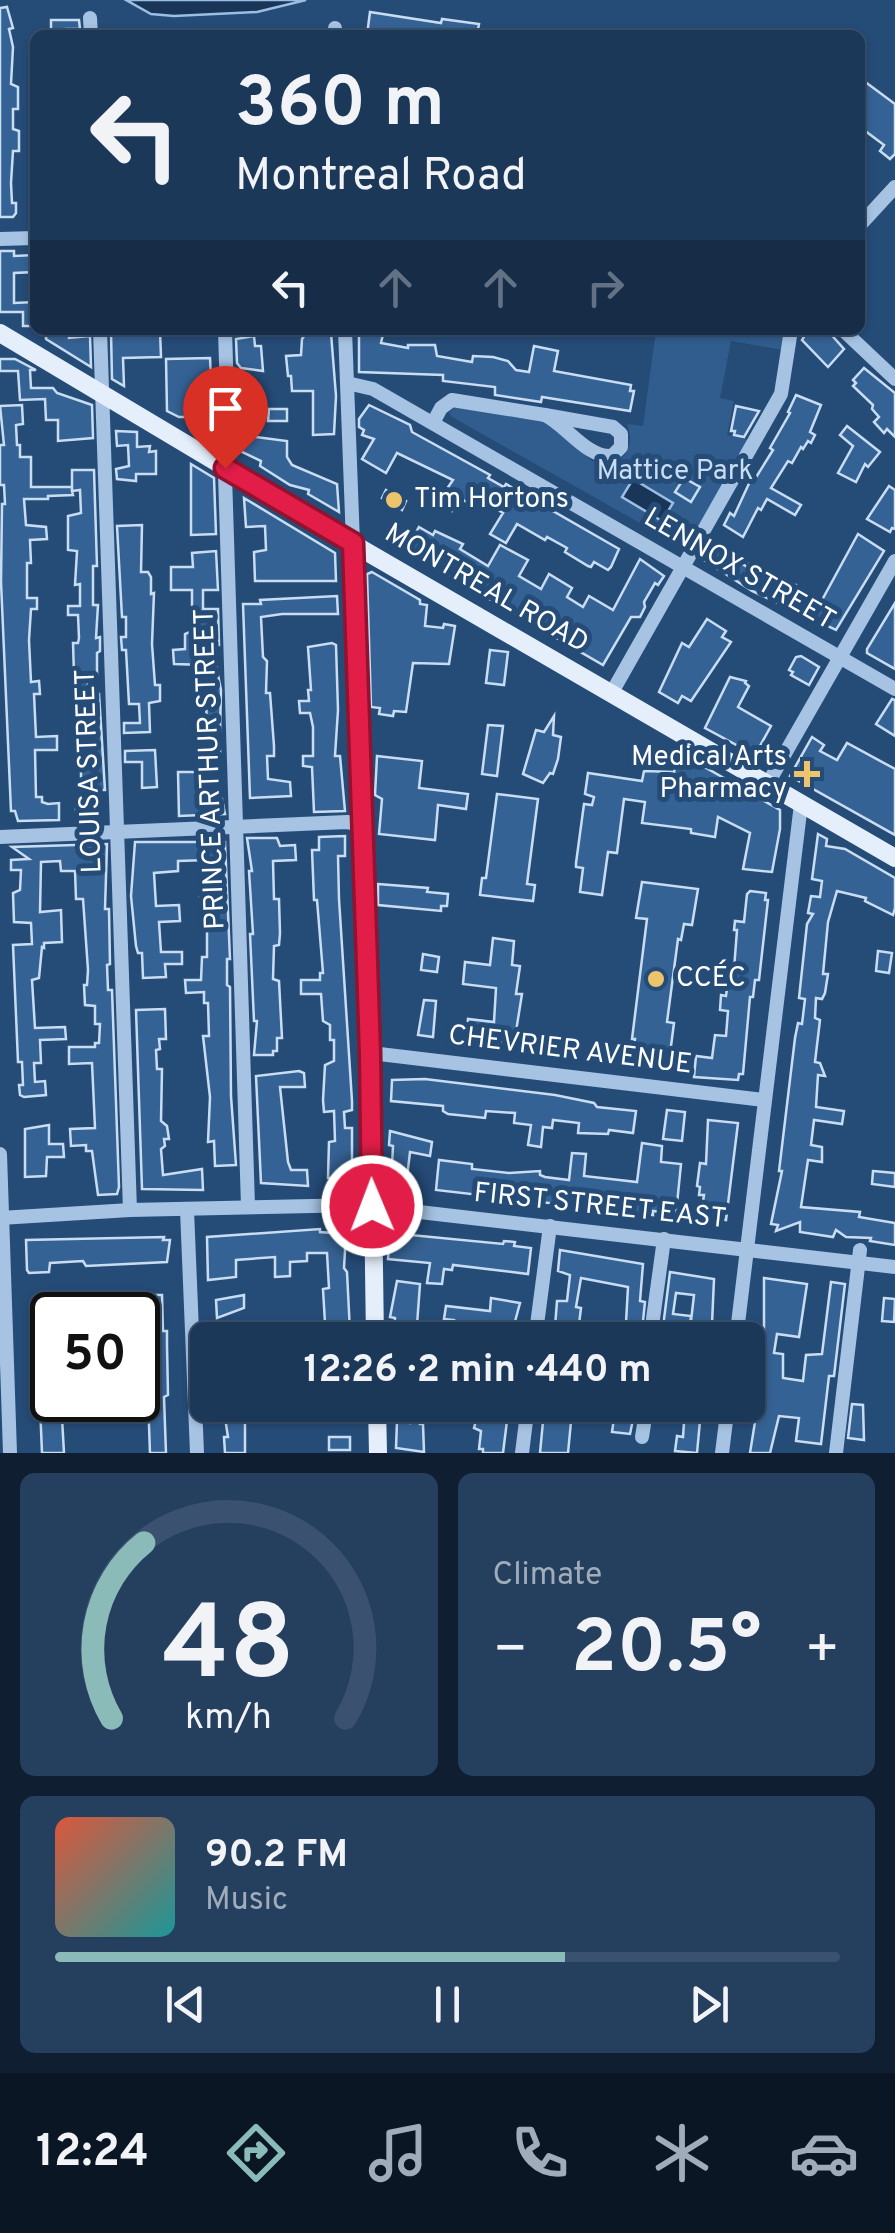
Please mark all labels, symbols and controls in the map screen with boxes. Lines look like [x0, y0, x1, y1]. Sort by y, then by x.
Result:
text: 360 m [235, 62, 445, 151]
icon: left [70, 70, 200, 200]
text: Montreal Road [235, 149, 527, 206]
icon: left [263, 260, 318, 315]
icon: ahead [368, 260, 423, 315]
icon: ahead [473, 260, 528, 315]
icon: right [578, 260, 633, 315]
pin [183, 366, 268, 469]
icon: arrive [198, 381, 253, 436]
park label: Mattice Park [597, 454, 753, 490]
place label: Tim Hortons [414, 482, 569, 518]
marker: Tim Hortons [383, 489, 405, 511]
street label: LENNOX STREET [637, 501, 841, 639]
street label: MONTREAL ROAD [378, 516, 594, 662]
street label: PRINCE ARTHUR STREET [187, 608, 235, 930]
street label: LOUISA STREET [68, 668, 112, 874]
place label: Medical Arts Pharmacy [631, 740, 787, 808]
marker: Medical Arts Pharmacy [796, 763, 818, 785]
place label: CCÉC [676, 959, 746, 997]
marker: CCÉC [645, 968, 667, 990]
street label: CHEVRIER AVENUE [446, 1018, 694, 1084]
position arrow [320, 1154, 424, 1258]
street label: FIRST STREET EAST [472, 1176, 728, 1238]
speed limit sign: 50 [30, 1292, 160, 1422]
text: 12:26 · 2 min · 440 m [303, 1347, 652, 1396]
text: Climate [493, 1556, 602, 1596]
text: 48 [163, 1584, 295, 1716]
text: 20.5° [571, 1604, 761, 1699]
text: − [493, 1617, 528, 1687]
text: + [805, 1617, 840, 1687]
text: km/h [185, 1696, 272, 1742]
text: 90.2 FM [205, 1832, 348, 1881]
text: Music [205, 1881, 288, 1921]
icon: previous [158, 1977, 213, 2032]
icon: pause [420, 1977, 475, 2032]
icon: next [682, 1977, 737, 2032]
icon: directions [221, 2118, 291, 2188]
icon: music [363, 2118, 433, 2188]
icon: phone [505, 2118, 575, 2188]
icon: climate [647, 2118, 717, 2188]
icon: car [789, 2118, 859, 2188]
text: 12:24 [36, 2125, 149, 2182]

